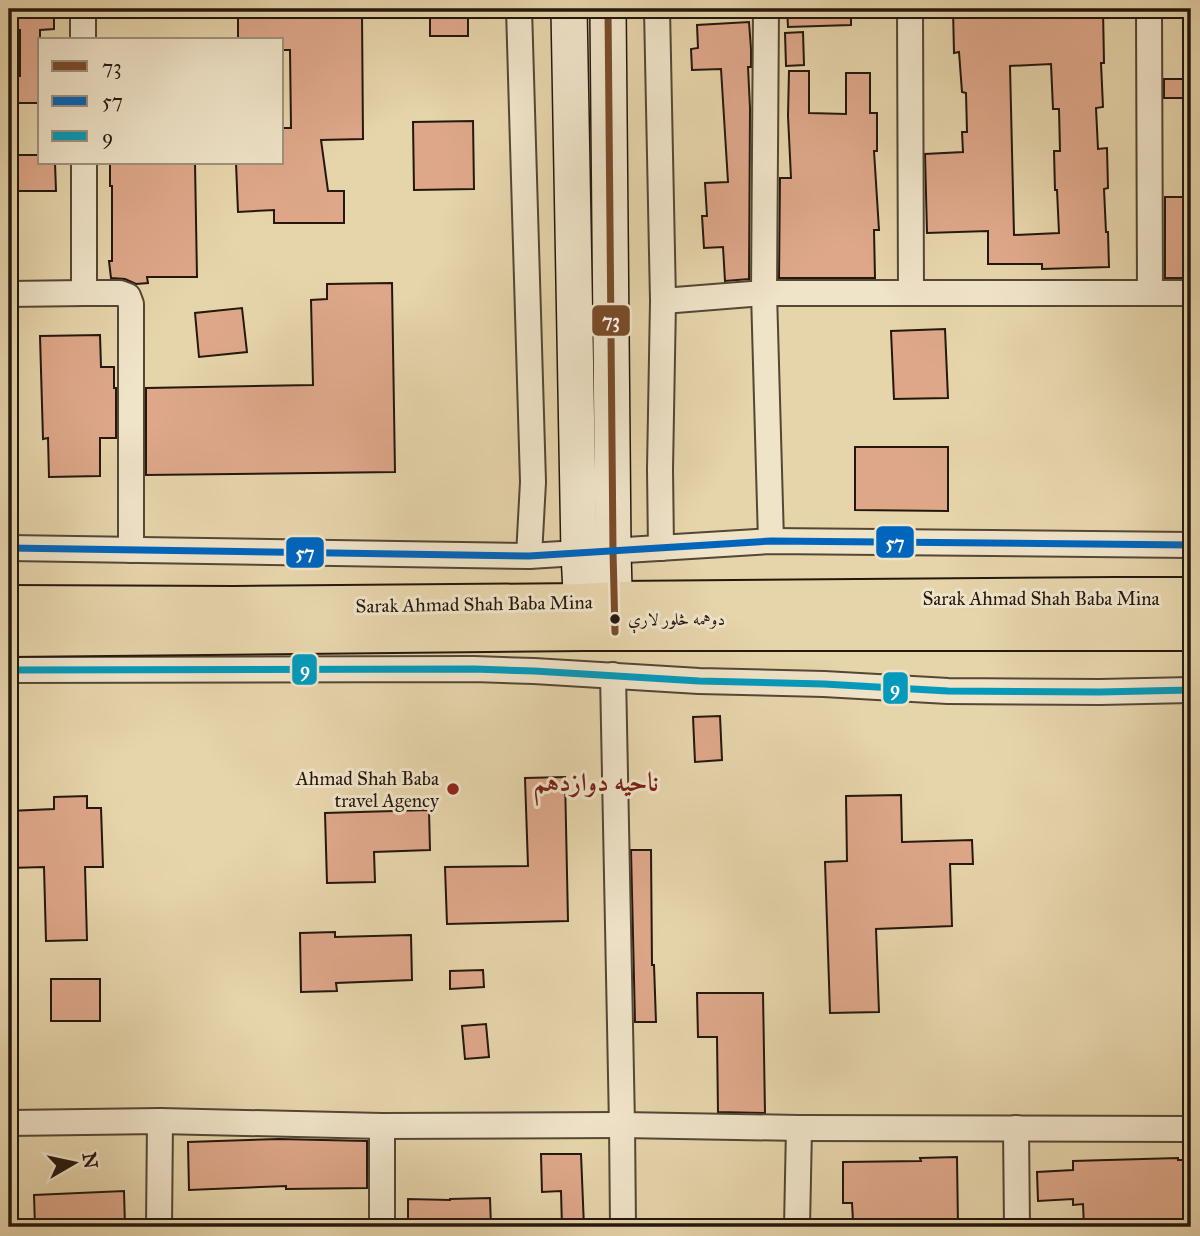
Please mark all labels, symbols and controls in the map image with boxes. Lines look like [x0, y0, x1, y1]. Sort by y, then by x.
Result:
legend [38, 38, 284, 164]
text: 73 [102, 54, 122, 80]
text: 57 [102, 88, 123, 114]
text: 9 [102, 124, 113, 150]
line badge: 73 [591, 304, 631, 337]
text: 73 [602, 309, 620, 333]
line badge: 57 [875, 525, 915, 559]
text: 57 [886, 531, 904, 554]
line badge: 57 [285, 536, 325, 569]
text: 57 [296, 541, 314, 564]
street label: Sarak Ahmad Shah Baba Mina [922, 587, 1161, 610]
street label: Sarak Ahmad Shah Baba Mina [355, 590, 594, 618]
place label: دوهمه څلور لارې [628, 609, 725, 634]
marker: دوهمه څلور لارې [608, 612, 622, 626]
line badge: 9 [291, 653, 318, 686]
text: 9 [300, 658, 310, 682]
line badge: 9 [882, 671, 909, 705]
text: 9 [890, 677, 900, 701]
district label: ناحیه دوازدهم [534, 766, 658, 806]
place label: Ahmad Shah Baba travel Agency [295, 767, 440, 813]
marker: Ahmad Shah Baba travel Agency [445, 781, 461, 797]
north arrow [38, 1128, 108, 1198]
text: N [78, 1151, 103, 1170]

